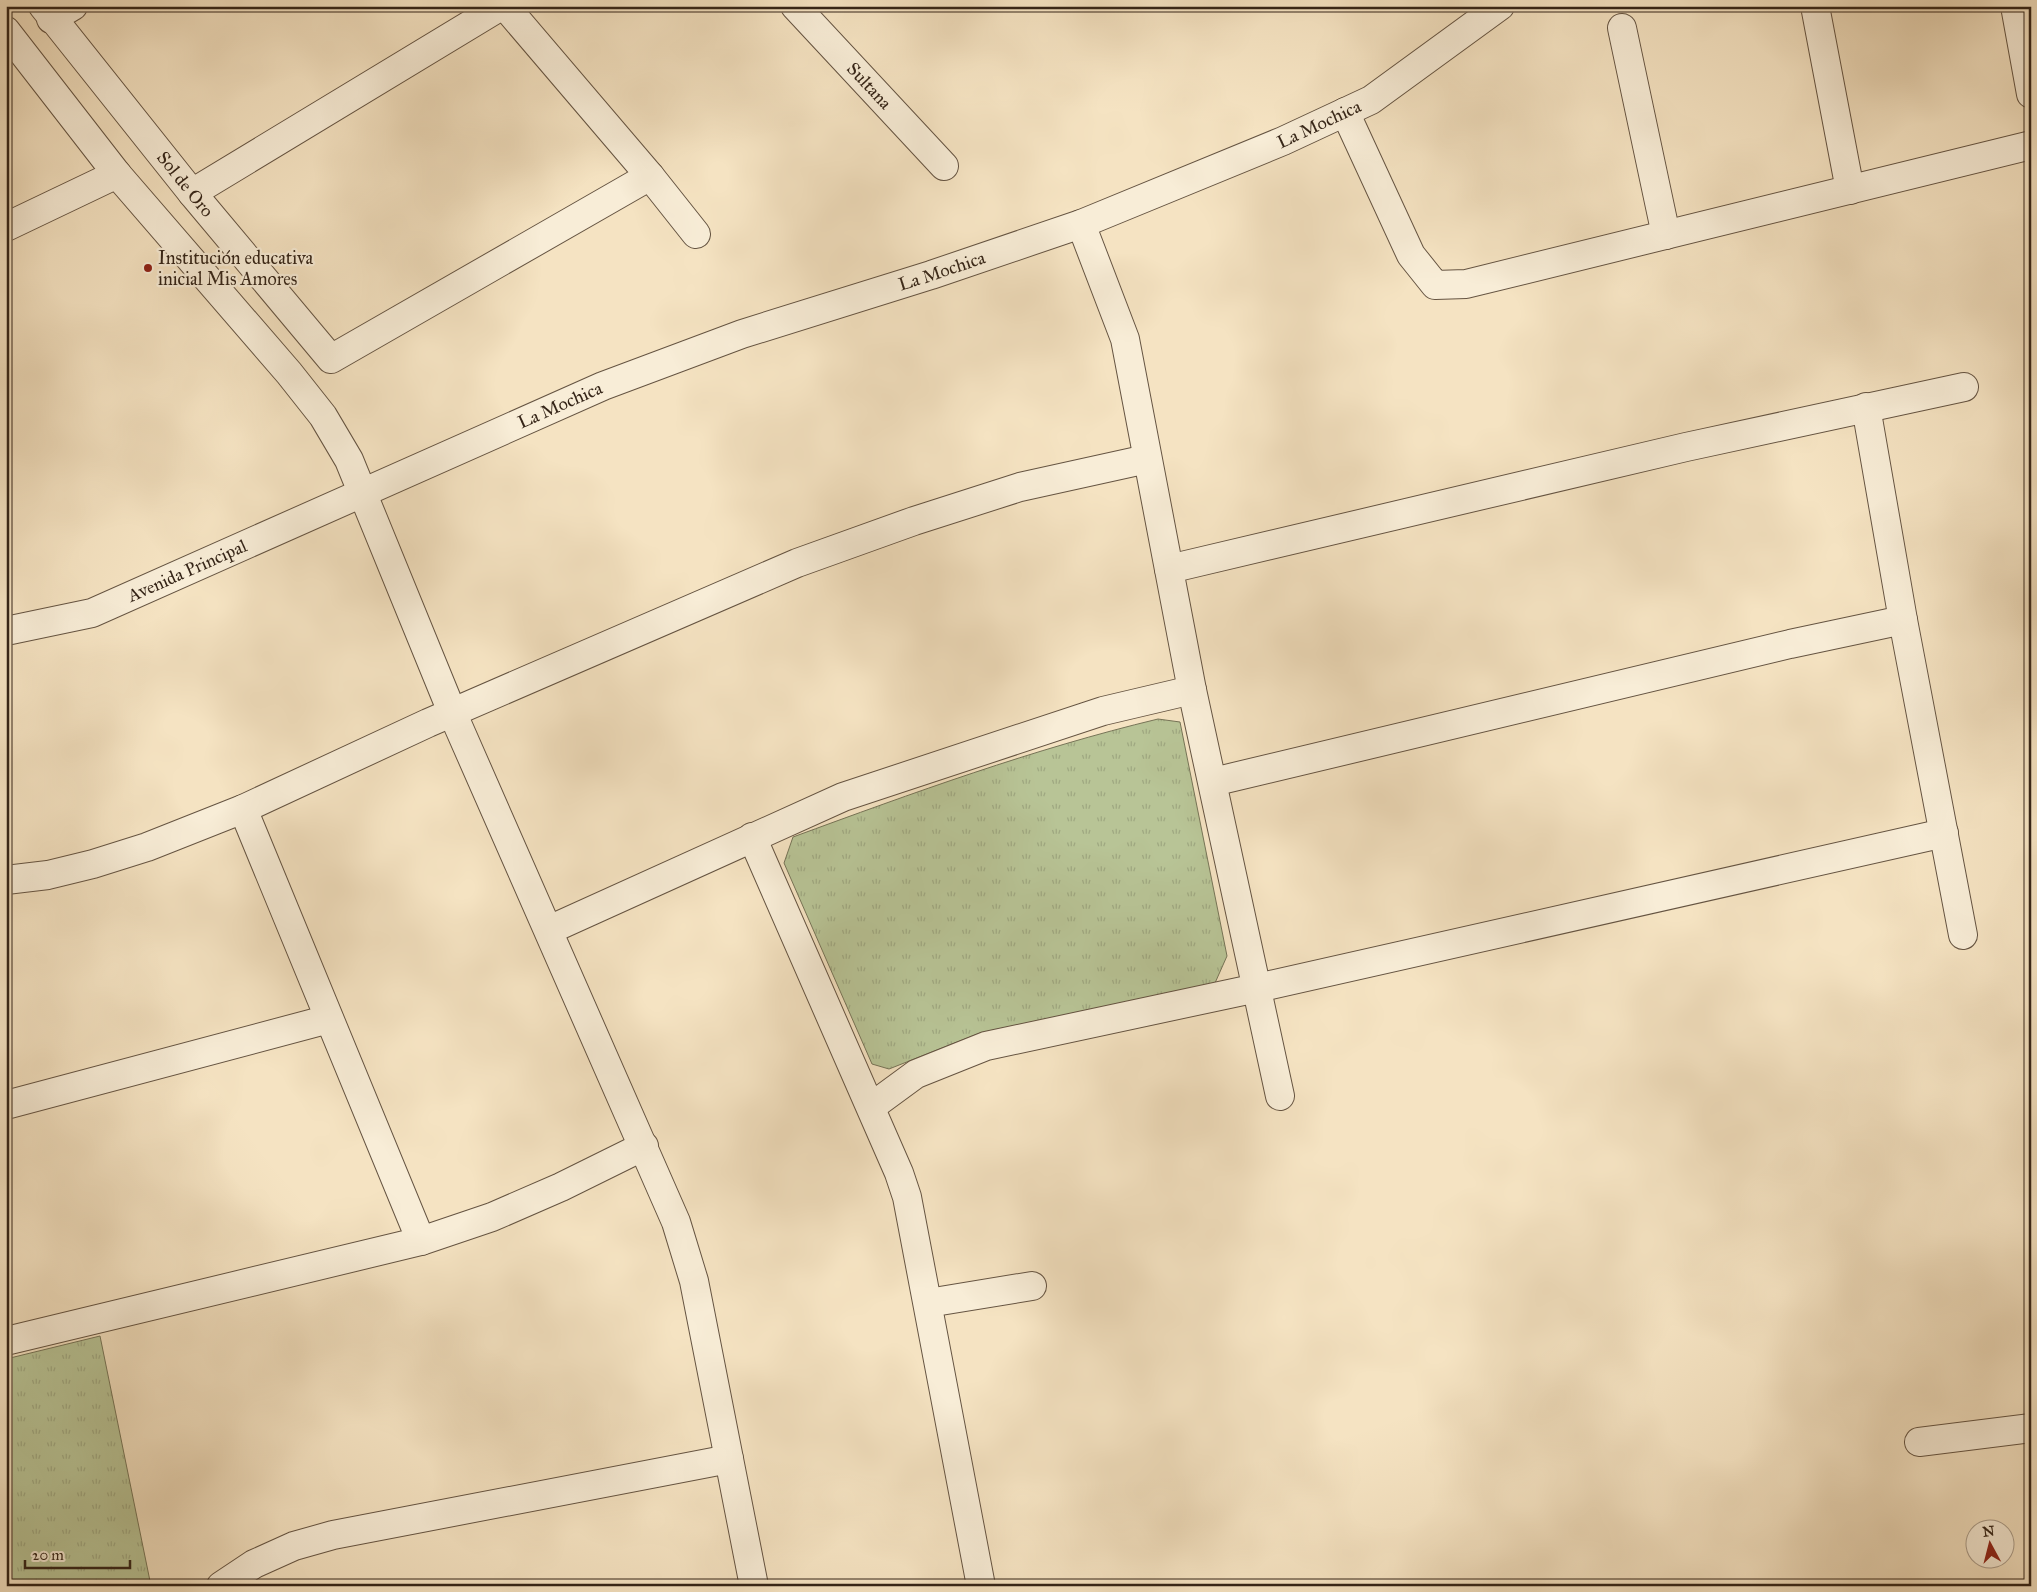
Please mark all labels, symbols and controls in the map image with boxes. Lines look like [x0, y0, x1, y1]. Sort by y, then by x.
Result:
street label: Sultana [842, 58, 897, 114]
street label: La Mochica [1274, 95, 1365, 153]
street label: Sol de Oro [152, 147, 218, 222]
street label: La Mochica [896, 246, 989, 295]
place label: Institución educativa inicial Mis Amores [158, 247, 314, 290]
marker: Institución educativa inicial Mis Amores [142, 262, 154, 274]
street label: La Mochica [514, 377, 606, 433]
street label: Avenida Principal [123, 535, 250, 607]
north arrow [1964, 1520, 2014, 1570]
text: N [1982, 1522, 1996, 1541]
scale bar [25, 1537, 130, 1569]
text: 20 m [32, 1546, 64, 1564]

